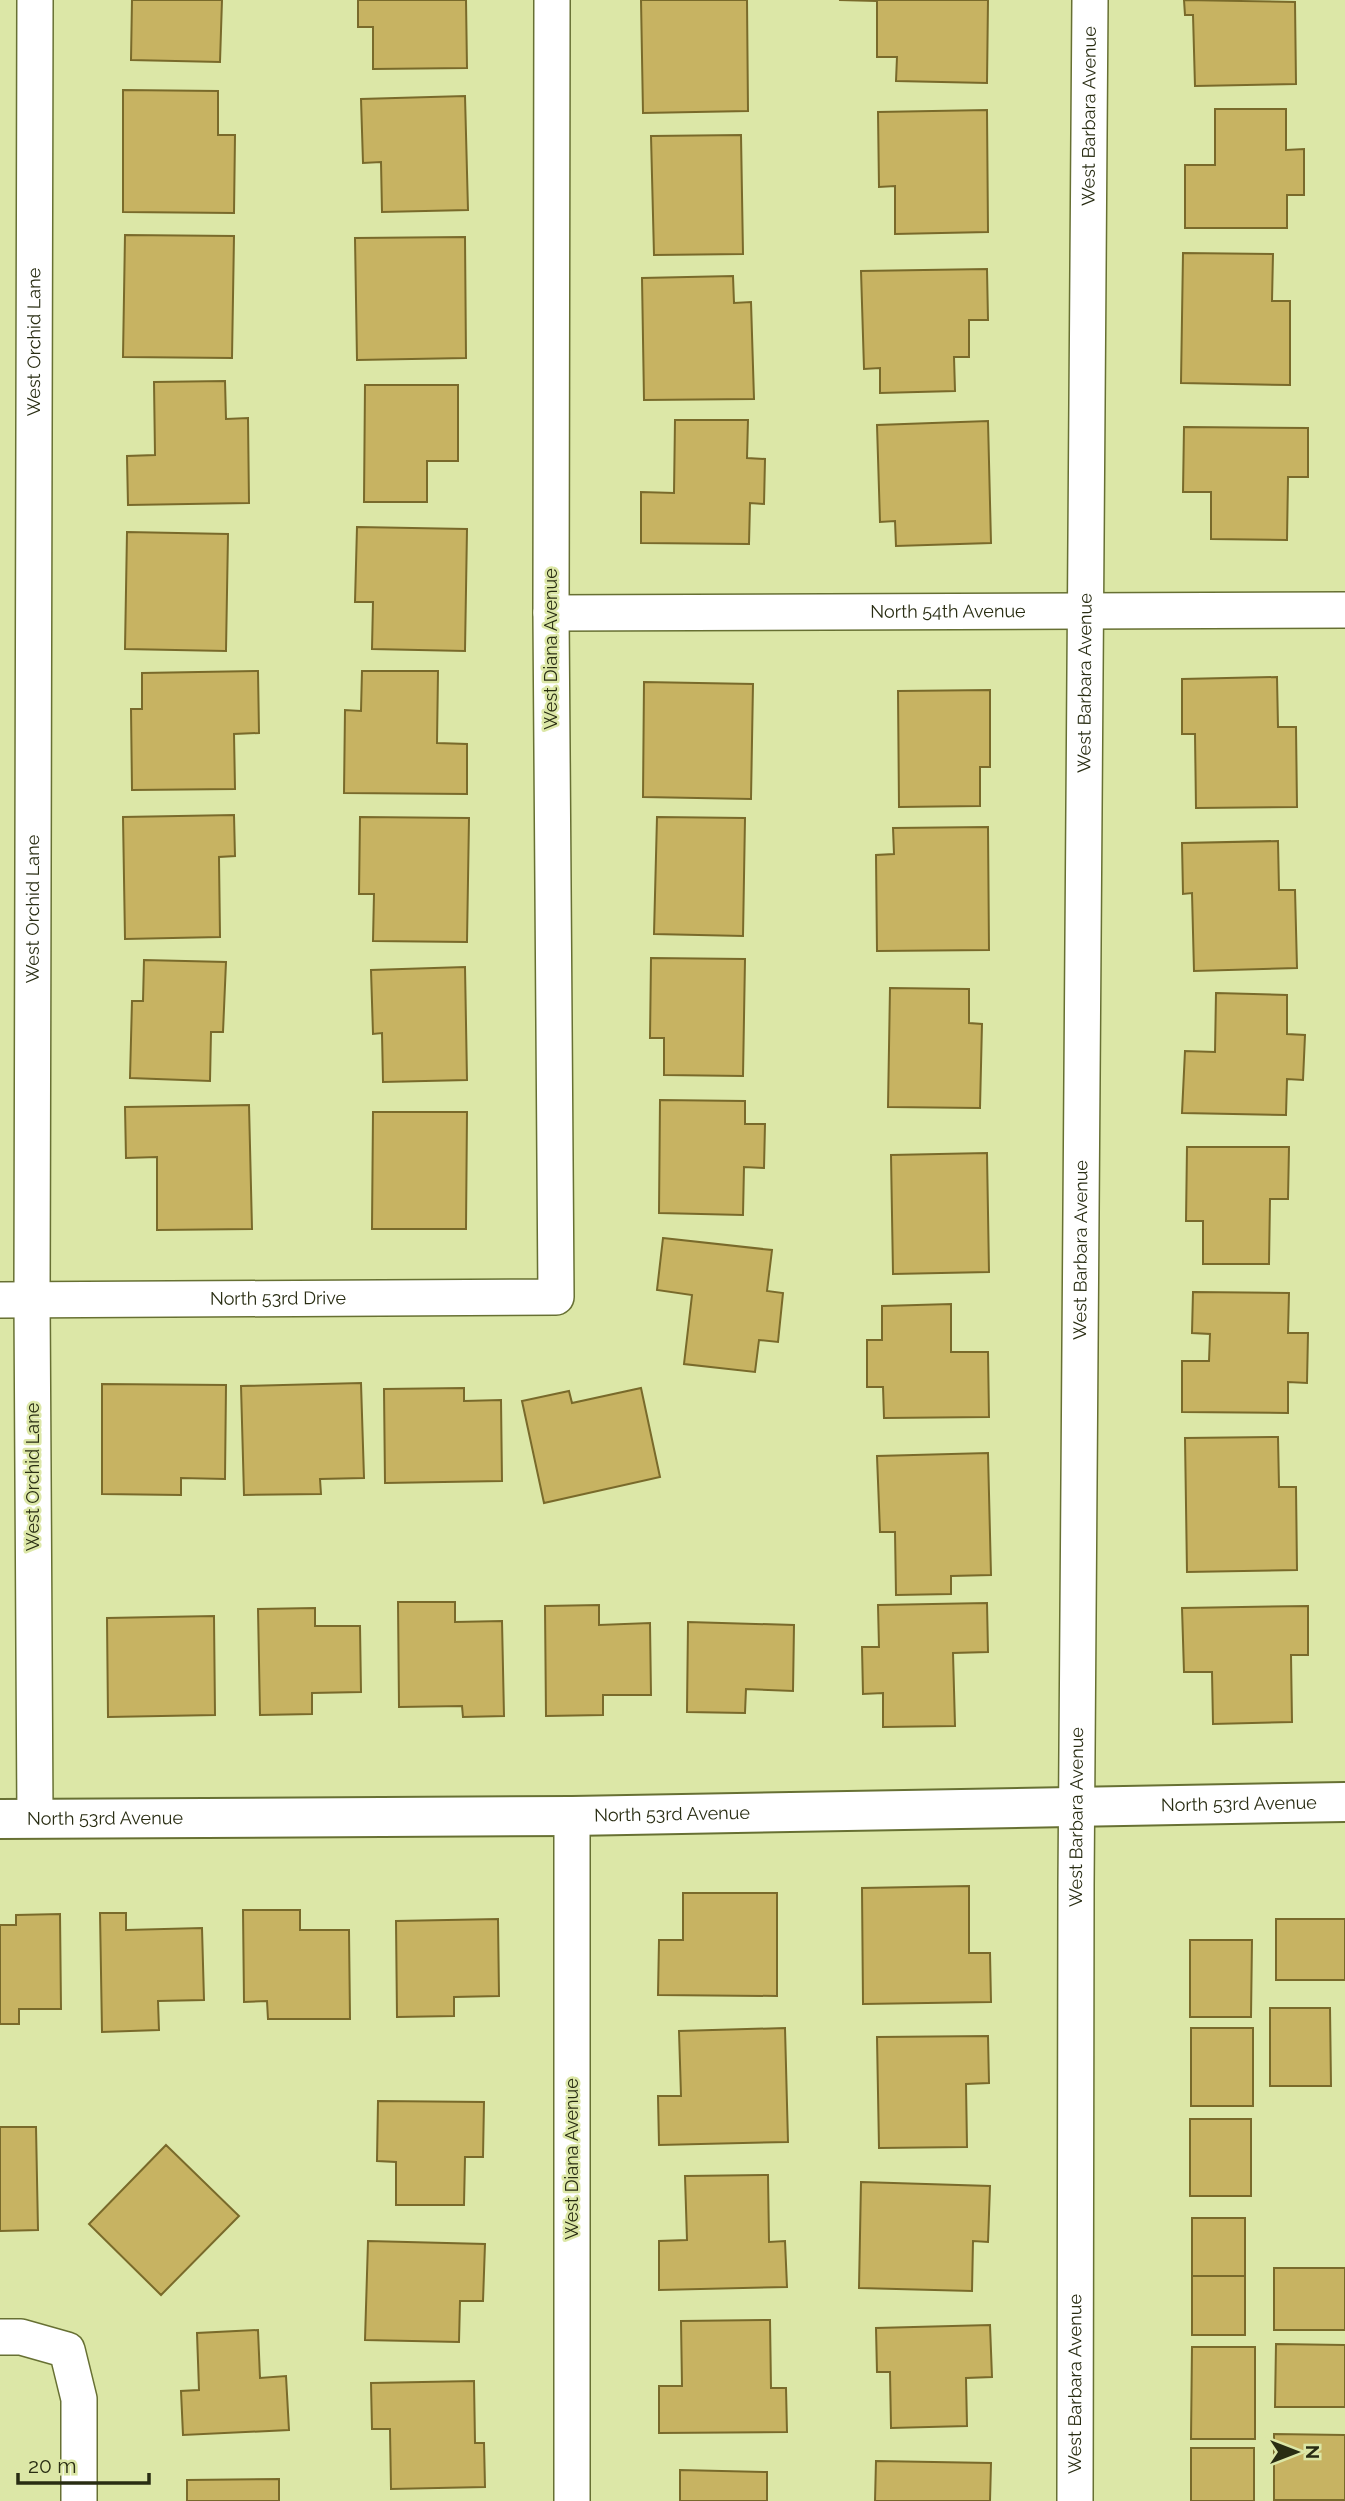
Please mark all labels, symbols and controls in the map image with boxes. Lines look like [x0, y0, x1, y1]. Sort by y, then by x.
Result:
street label: West Barbara Avenue [1077, 26, 1100, 206]
street label: West Orchid Lane [23, 267, 44, 416]
street label: West Diana Avenue [540, 568, 561, 730]
street label: West Barbara Avenue [1073, 593, 1096, 773]
street label: North 54th Avenue [870, 600, 1026, 622]
street label: West Orchid Lane [22, 834, 43, 983]
street label: West Barbara Avenue [1069, 1160, 1091, 1340]
street label: North 53rd Drive [210, 1287, 347, 1309]
street label: West Orchid Lane [22, 1402, 43, 1551]
street label: West Barbara Avenue [1065, 1727, 1087, 1907]
street label: North 53rd Avenue [1161, 1792, 1317, 1815]
street label: North 53rd Avenue [594, 1802, 751, 1826]
street label: North 53rd Avenue [27, 1807, 183, 1829]
street label: West Diana Avenue [561, 2078, 582, 2240]
street label: West Barbara Avenue [1064, 2294, 1085, 2474]
north arrow [1261, 2417, 1331, 2487]
scale bar [18, 2442, 149, 2486]
text: N [1302, 2445, 1324, 2459]
text: 20 m [28, 2453, 76, 2478]

